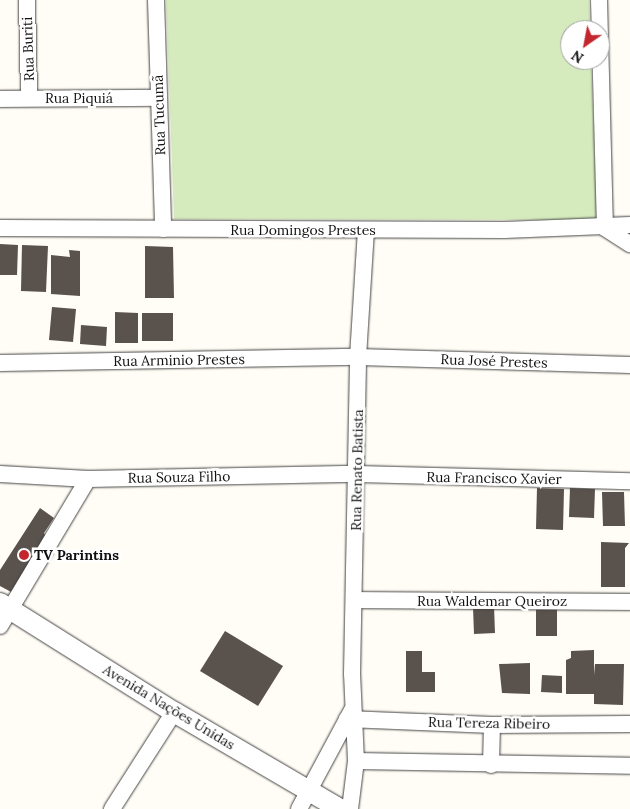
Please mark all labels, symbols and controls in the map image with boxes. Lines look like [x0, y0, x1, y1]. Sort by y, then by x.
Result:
street label: Rua Buriti [18, 16, 38, 82]
north arrow [560, 20, 610, 70]
text: N [568, 46, 587, 67]
street label: Rua Tucumã [149, 74, 169, 156]
street label: Rua Piquiá [45, 90, 113, 106]
street label: Rua Domingos Prestes [230, 222, 376, 238]
street label: Rua Arminio Prestes [113, 350, 245, 370]
street label: Rua José Prestes [440, 351, 548, 371]
street label: Rua Renato Batista [348, 409, 366, 531]
street label: Rua Souza Filho [128, 468, 230, 486]
street label: Rua Francisco Xavier [426, 468, 562, 488]
place label: TV Parintins [34, 547, 119, 563]
marker: TV Parintins [18, 549, 30, 561]
street label: Rua Waldemar Queiroz [417, 593, 567, 609]
street label: Avenida Nações Unidas [100, 661, 238, 753]
street label: Rua Tereza Ribeiro [428, 714, 550, 732]

